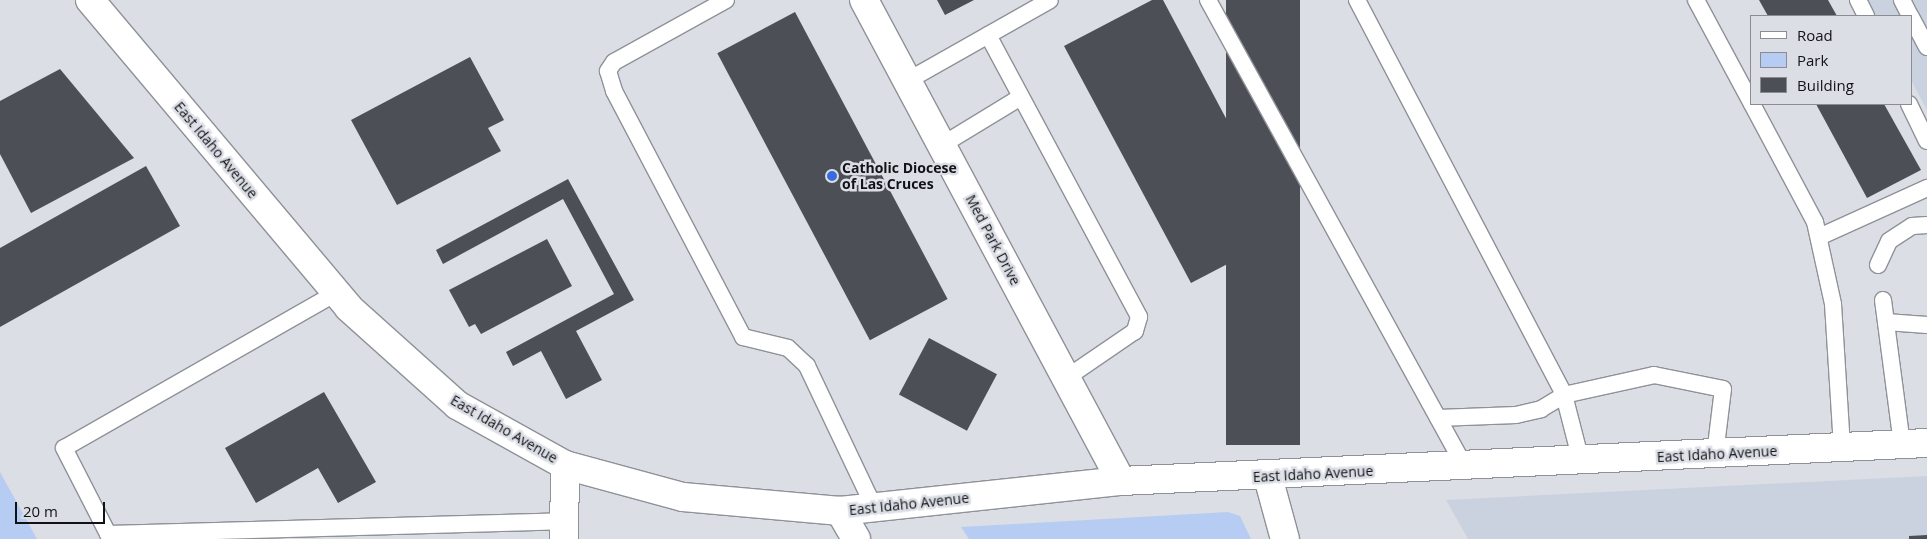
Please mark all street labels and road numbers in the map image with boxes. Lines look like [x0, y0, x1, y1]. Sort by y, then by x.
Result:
street label: East Idaho Avenue [171, 98, 261, 202]
street label: Med Park Drive [962, 192, 1024, 288]
street label: East Idaho Avenue [448, 392, 560, 466]
street label: East Idaho Avenue [1656, 442, 1778, 466]
street label: East Idaho Avenue [1252, 462, 1374, 486]
street label: East Idaho Avenue [848, 489, 970, 519]

